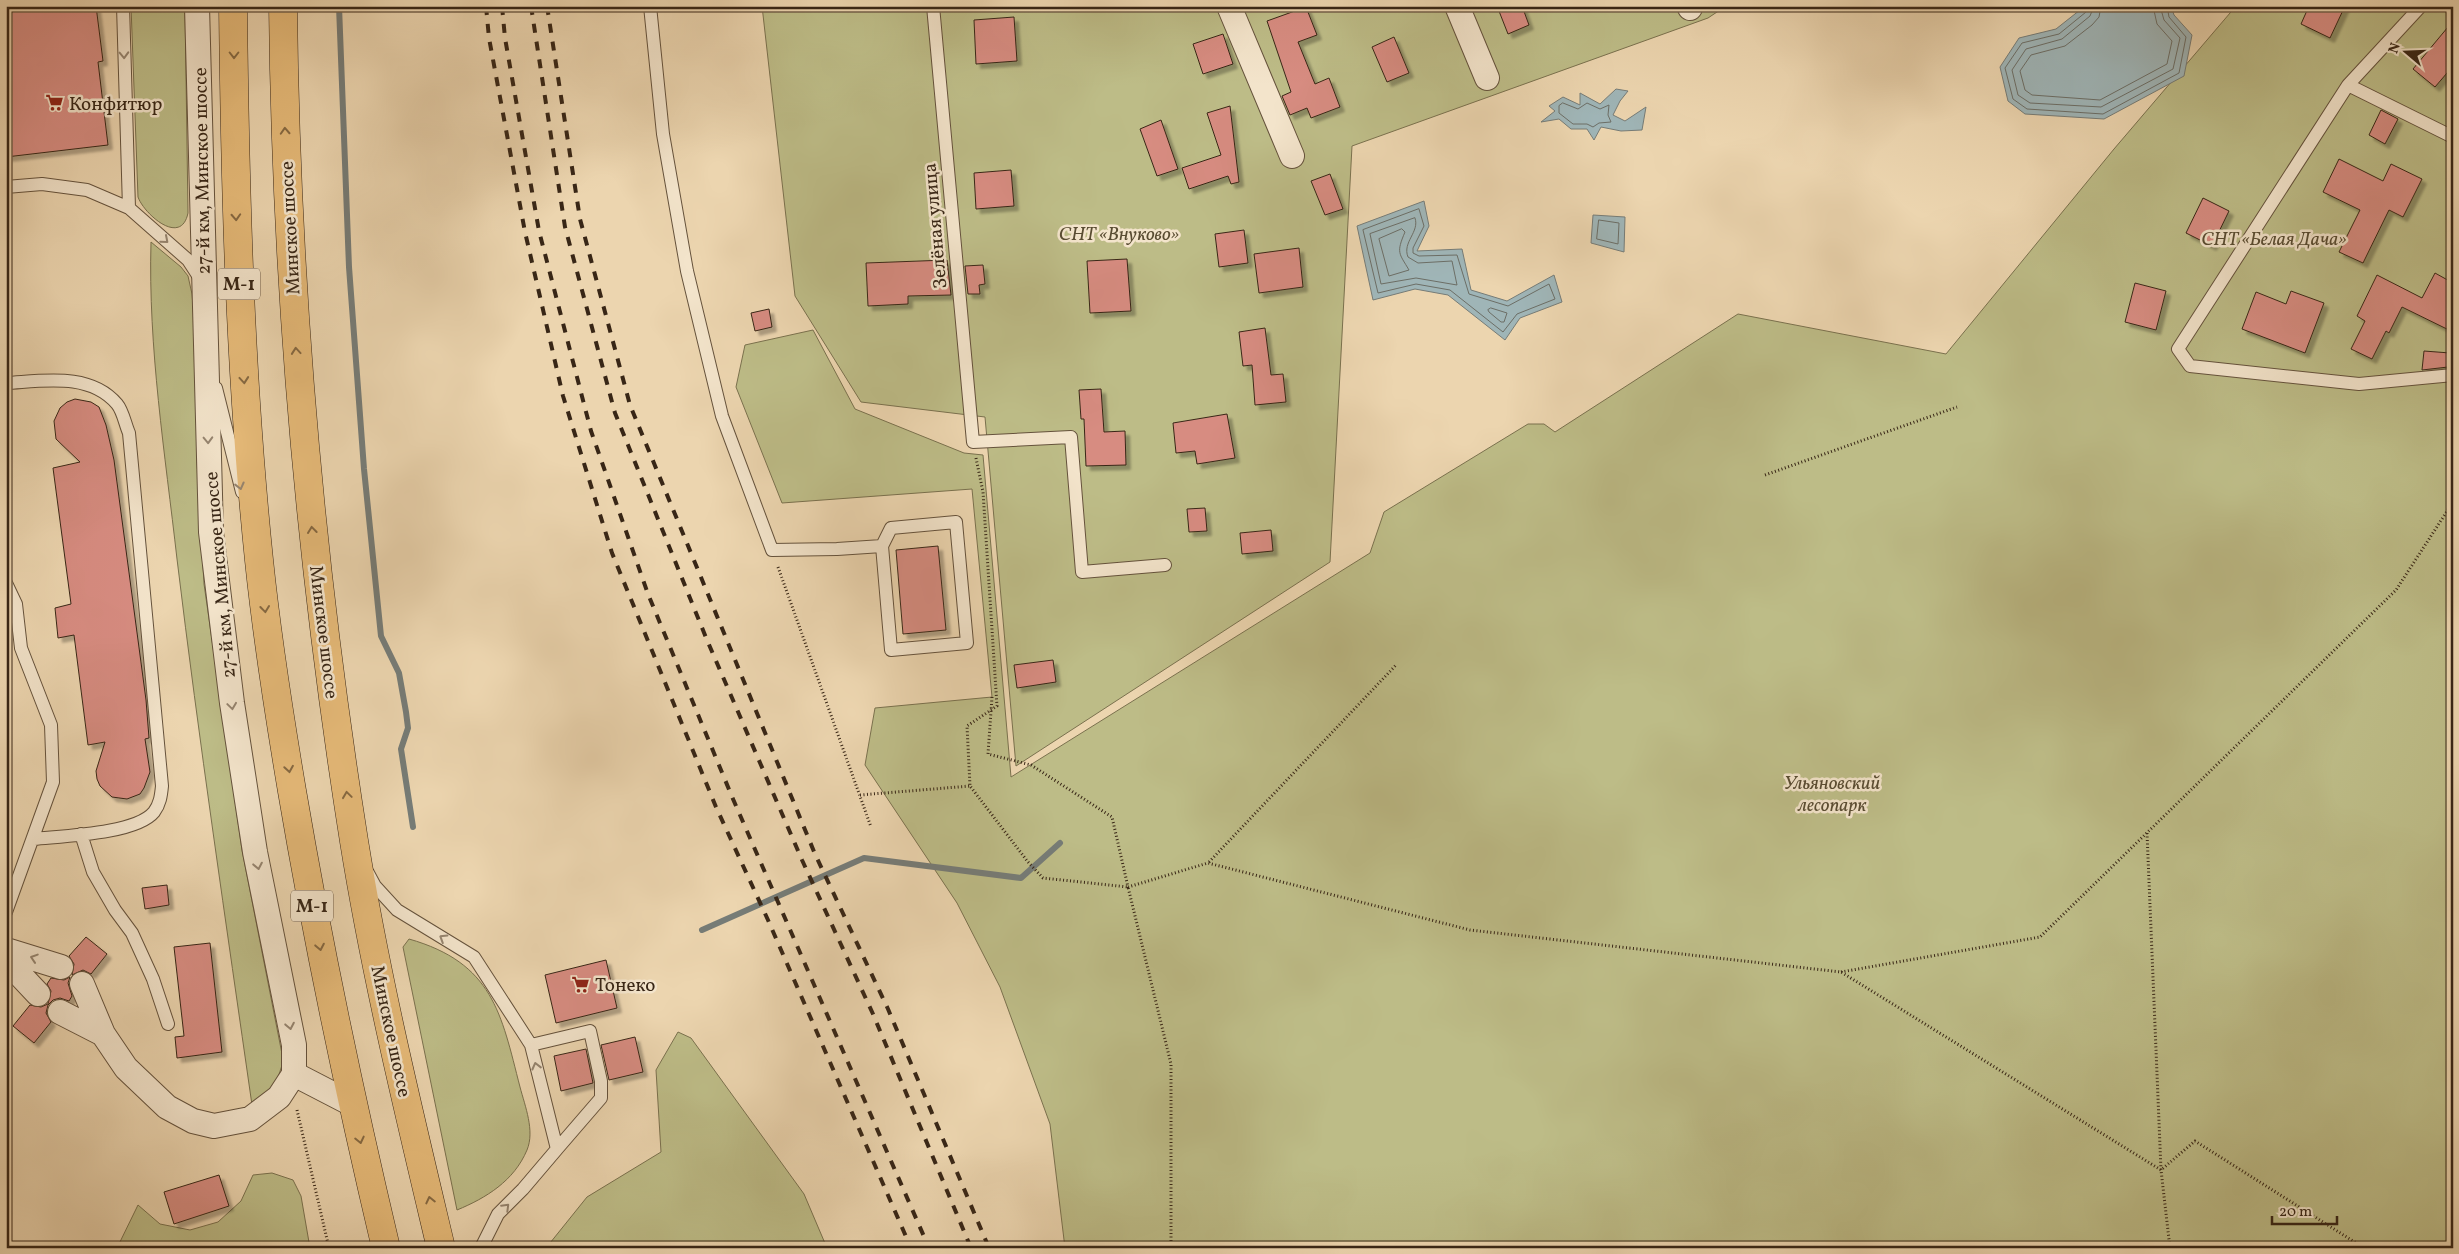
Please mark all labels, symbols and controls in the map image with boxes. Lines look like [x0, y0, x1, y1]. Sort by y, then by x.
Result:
north arrow [2382, 28, 2432, 78]
text: N [2384, 40, 2406, 56]
one-way arrow [119, 51, 130, 59]
one-way arrow [228, 51, 239, 59]
street label: 27-й км, Минское шоссе [188, 67, 218, 275]
place label: Конфитюр [69, 92, 162, 118]
supermarket icon: Конфитюр [45, 93, 65, 113]
one-way arrow [279, 126, 290, 134]
street label: Минское шоссе [275, 160, 307, 295]
street label: Зелёная улица [918, 162, 954, 290]
one-way arrow [231, 214, 241, 222]
park label: СНТ «Внуково» [1059, 222, 1179, 248]
park label: СНТ «Белая Дача» [2201, 227, 2347, 253]
one-way arrow [160, 234, 169, 243]
road number: М-1 [218, 268, 260, 300]
one-way arrow [291, 347, 302, 355]
one-way arrow [238, 376, 249, 384]
one-way arrow [203, 436, 213, 444]
street label: 27-й км, Минское шоссе [199, 470, 243, 679]
one-way arrow [234, 482, 245, 491]
one-way arrow [307, 526, 318, 534]
street label: Минское шоссе [302, 564, 344, 700]
one-way arrow [259, 605, 270, 613]
one-way arrow [227, 702, 237, 710]
one-way arrow [283, 765, 293, 774]
park label: Ульяновский лесопарк [1784, 771, 1880, 819]
one-way arrow [342, 791, 353, 799]
one-way arrow [252, 862, 263, 871]
road number: М-1 [291, 890, 333, 921]
one-way arrow [439, 935, 448, 945]
one-way arrow [314, 942, 325, 951]
one-way arrow [30, 953, 38, 963]
street label: Минское шоссе [363, 963, 417, 1100]
place label: Тонеко [595, 973, 655, 999]
supermarket icon: Тонеко [571, 974, 591, 994]
one-way arrow [284, 1021, 295, 1030]
one-way arrow [531, 1061, 542, 1070]
one-way arrow [354, 1136, 365, 1145]
scale bar [2272, 1194, 2336, 1226]
one-way arrow [425, 1196, 436, 1205]
text: 20 m [2279, 1202, 2312, 1223]
one-way arrow [500, 1203, 509, 1212]

